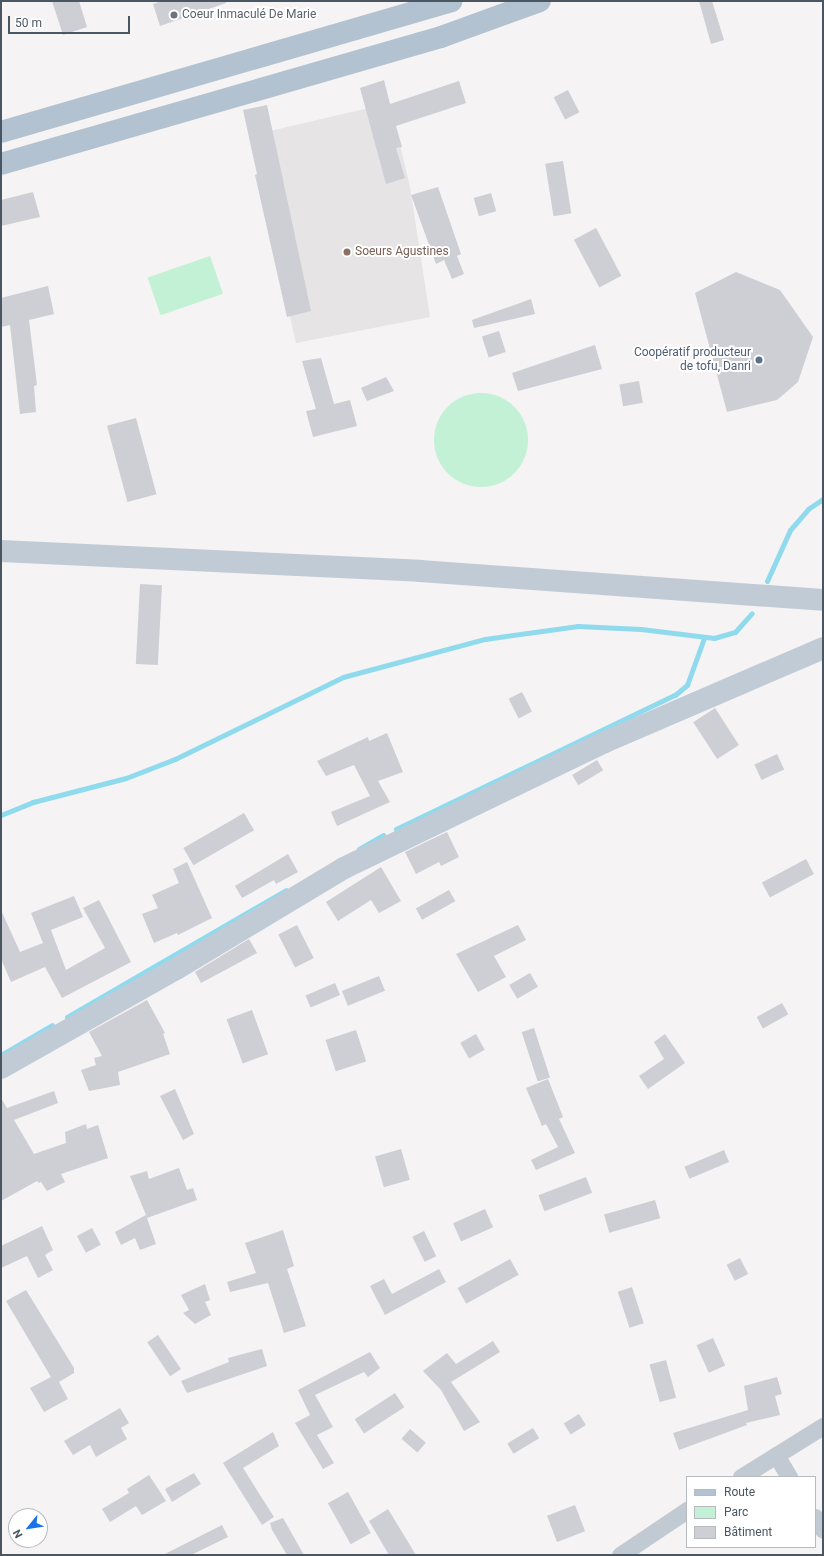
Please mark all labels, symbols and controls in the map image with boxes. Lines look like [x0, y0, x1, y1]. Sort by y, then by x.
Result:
scale bar [10, 8, 132, 34]
place label: Coeur Inmaculé De Marie [182, 8, 316, 22]
marker: Coeur Inmaculé De Marie [169, 10, 179, 20]
text: 50 m [15, 16, 42, 30]
place label: Soeurs Agustines [355, 245, 449, 259]
marker: Soeurs Agustines [342, 247, 352, 257]
place label: Coopératif producteur de tofu, Danri [634, 346, 751, 374]
marker: Coopératif producteur de tofu, Danri [754, 355, 764, 365]
legend [686, 1476, 816, 1548]
text: Route [724, 1485, 755, 1499]
text: Parc [724, 1505, 748, 1519]
north arrow [8, 1508, 48, 1548]
text: Bâtiment [724, 1525, 772, 1539]
text: N [10, 1527, 26, 1540]

